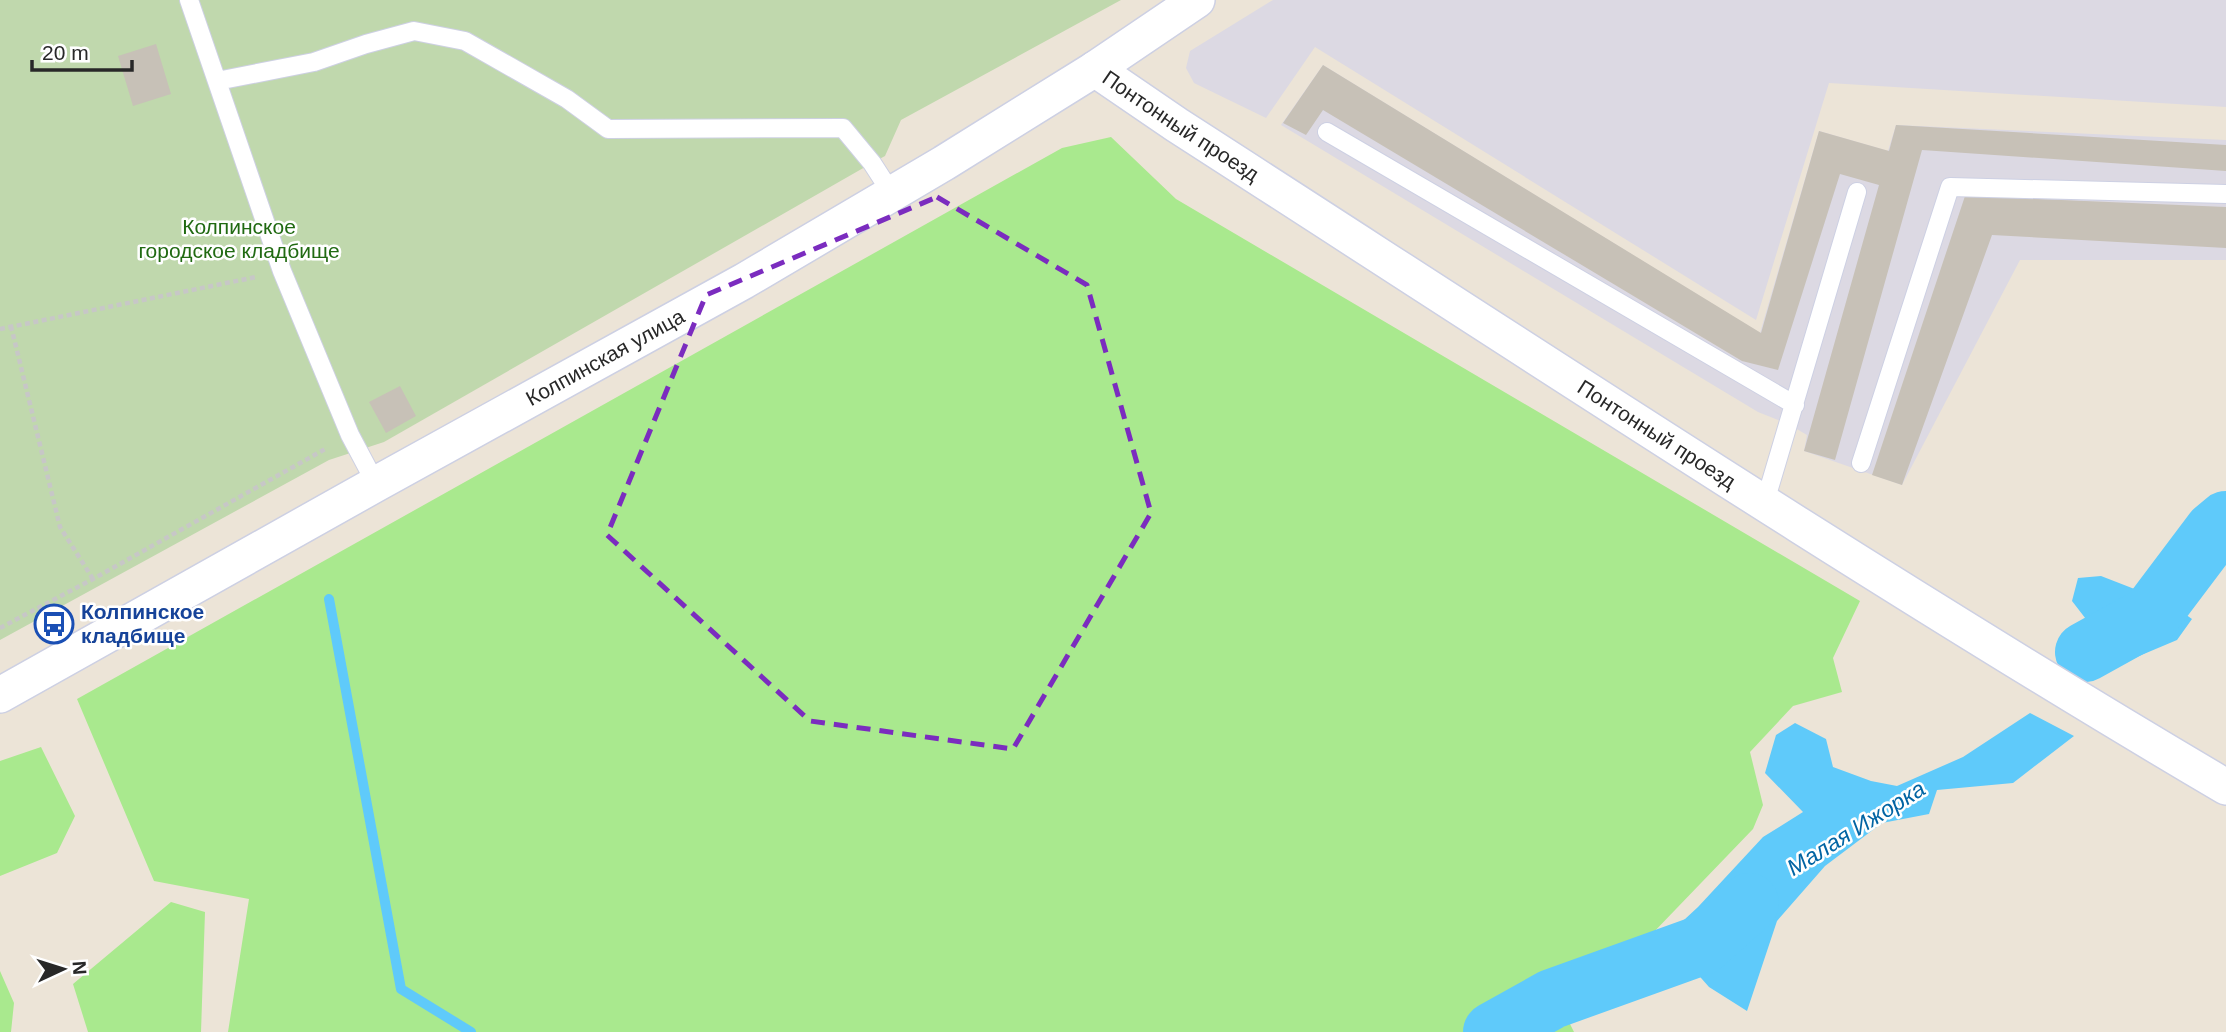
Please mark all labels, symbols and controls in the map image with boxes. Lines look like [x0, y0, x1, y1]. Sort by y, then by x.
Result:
scale bar [32, 28, 131, 72]
text: 20 m [42, 41, 89, 64]
street label: Понтонный проезд [1098, 66, 1263, 186]
park label: Колпинское городское кладбище [138, 215, 340, 262]
street label: Колпинская улица [522, 304, 688, 410]
street label: Понтонный проезд [1574, 375, 1740, 493]
place label: Колпинское кладбище [81, 600, 204, 647]
bus stop icon: Колпинское кладбище [33, 603, 75, 645]
water label: Малая Ижорка [1782, 775, 1930, 881]
north arrow [28, 934, 98, 1004]
text: N [69, 960, 90, 975]

